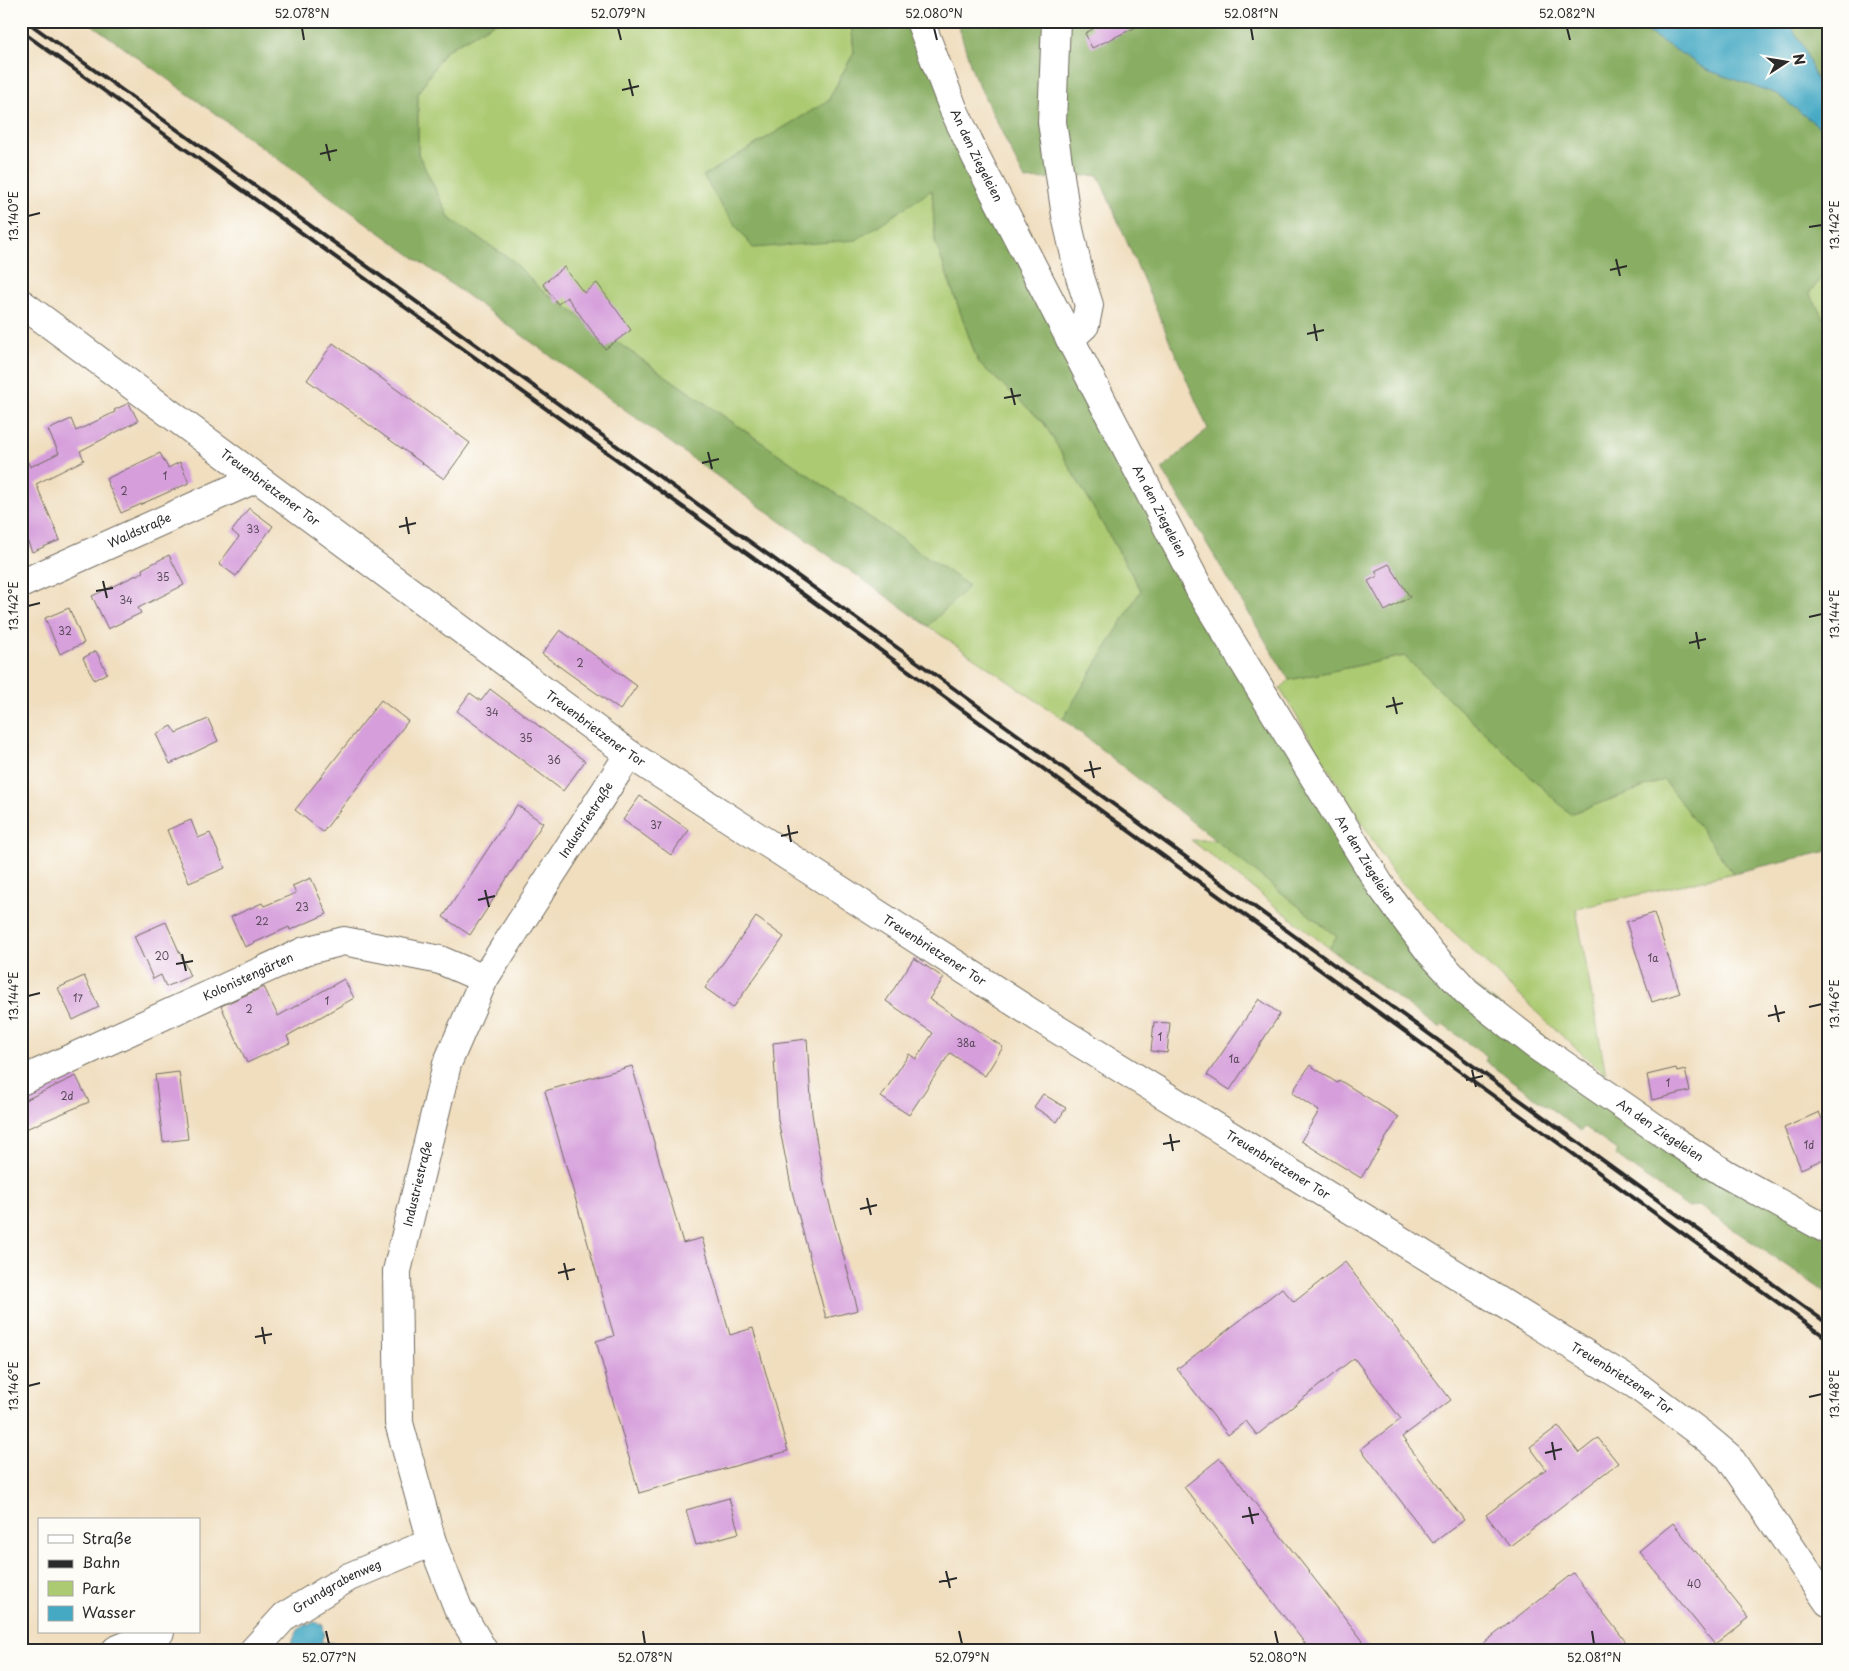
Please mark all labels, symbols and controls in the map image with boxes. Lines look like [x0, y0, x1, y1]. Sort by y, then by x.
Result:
text: 52.078°N [274, 4, 330, 22]
text: 52.079°N [590, 4, 646, 22]
text: 52.080°N [905, 4, 963, 22]
text: 52.081°N [1224, 4, 1278, 22]
text: 52.082°N [1539, 4, 1595, 22]
north arrow [1762, 38, 1812, 88]
text: N [1788, 52, 1811, 67]
street label: An den Ziegeleien [947, 106, 1008, 205]
text: 13.140°E [4, 191, 22, 241]
text: 13.142°E [1825, 200, 1843, 250]
street label: Treuenbrietzener Tor [217, 444, 324, 530]
street label: An den Ziegeleien [1129, 462, 1191, 560]
house number: 1 [163, 468, 167, 483]
house number: 2 [120, 483, 128, 498]
street label: Waldstraße [105, 508, 174, 552]
house number: 33 [246, 521, 260, 536]
house number: 35 [157, 569, 169, 584]
text: 13.142°E [4, 581, 22, 631]
text: 13.144°E [1825, 589, 1843, 639]
house number: 34 [119, 592, 133, 607]
house number: 32 [58, 623, 72, 638]
house number: 2 [576, 655, 584, 670]
street label: Treuenbrietzener Tor [542, 685, 650, 771]
house number: 34 [485, 704, 499, 719]
house number: 35 [520, 730, 532, 745]
house number: 36 [547, 752, 561, 767]
street label: Industriestraße [554, 778, 617, 861]
street label: An den Ziegeleien [1331, 812, 1401, 907]
house number: 37 [650, 817, 663, 832]
house number: 23 [295, 899, 309, 914]
street label: Treuenbrietzener Tor [880, 910, 990, 990]
house number: 22 [255, 913, 269, 928]
house number: 20 [155, 948, 169, 963]
street label: Kolonistengärten [200, 948, 296, 1005]
house number: 1a [1648, 950, 1659, 965]
text: 13.144°E [4, 971, 22, 1021]
text: 13.146°E [1825, 979, 1843, 1029]
house number: 17 [73, 990, 84, 1005]
house number: 1 [325, 993, 329, 1008]
house number: 2 [245, 1001, 253, 1016]
house number: 1 [1158, 1029, 1162, 1044]
house number: 38a [956, 1035, 976, 1050]
house number: 1a [1229, 1051, 1240, 1066]
house number: 1 [1666, 1075, 1670, 1090]
house number: 2d [61, 1088, 73, 1103]
street label: An den Ziegeleien [1613, 1094, 1707, 1165]
street label: Treuenbrietzener Tor [1223, 1125, 1334, 1203]
house number: 1d [1804, 1137, 1814, 1152]
street label: Industriestraße [398, 1139, 436, 1228]
street label: Treuenbrietzener Tor [1568, 1337, 1678, 1418]
text: 13.146°E [4, 1361, 22, 1411]
text: 13.148°E [1825, 1370, 1843, 1418]
legend [38, 1518, 200, 1634]
text: Straße [82, 1526, 132, 1549]
text: Bahn [82, 1550, 120, 1573]
street label: Grundgrabenweg [289, 1554, 384, 1617]
text: Park [82, 1576, 116, 1599]
house number: 40 [1687, 1576, 1701, 1591]
text: Wasser [82, 1600, 135, 1623]
text: 52.077°N [302, 1648, 356, 1666]
text: 52.078°N [617, 1648, 673, 1666]
text: 52.079°N [934, 1648, 990, 1666]
text: 52.080°N [1249, 1648, 1307, 1666]
text: 52.081°N [1567, 1648, 1621, 1666]

